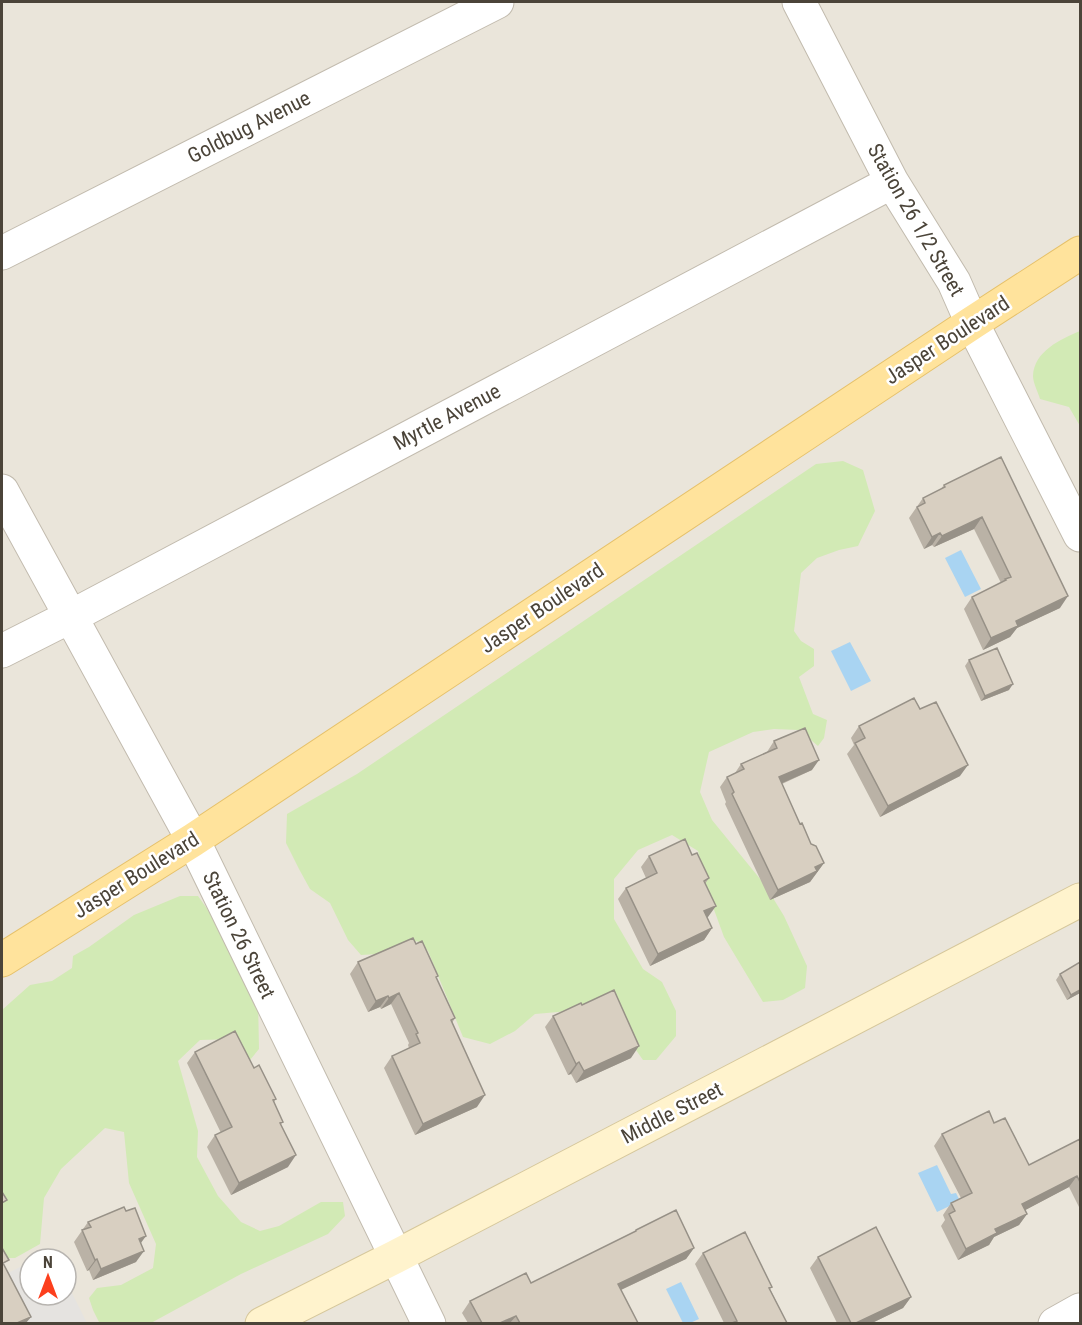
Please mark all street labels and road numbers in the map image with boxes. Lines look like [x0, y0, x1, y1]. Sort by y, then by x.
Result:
street label: Goldbug Avenue [184, 86, 314, 168]
street label: Station 26 1/2 Street [863, 140, 969, 300]
street label: Jasper Boulevard [880, 291, 1014, 389]
street label: Myrtle Avenue [389, 379, 505, 455]
street label: Jasper Boulevard [476, 558, 608, 658]
street label: Jasper Boulevard [69, 827, 203, 923]
street label: Station 26 Street [198, 867, 280, 1003]
street label: Middle Street [617, 1077, 727, 1149]

